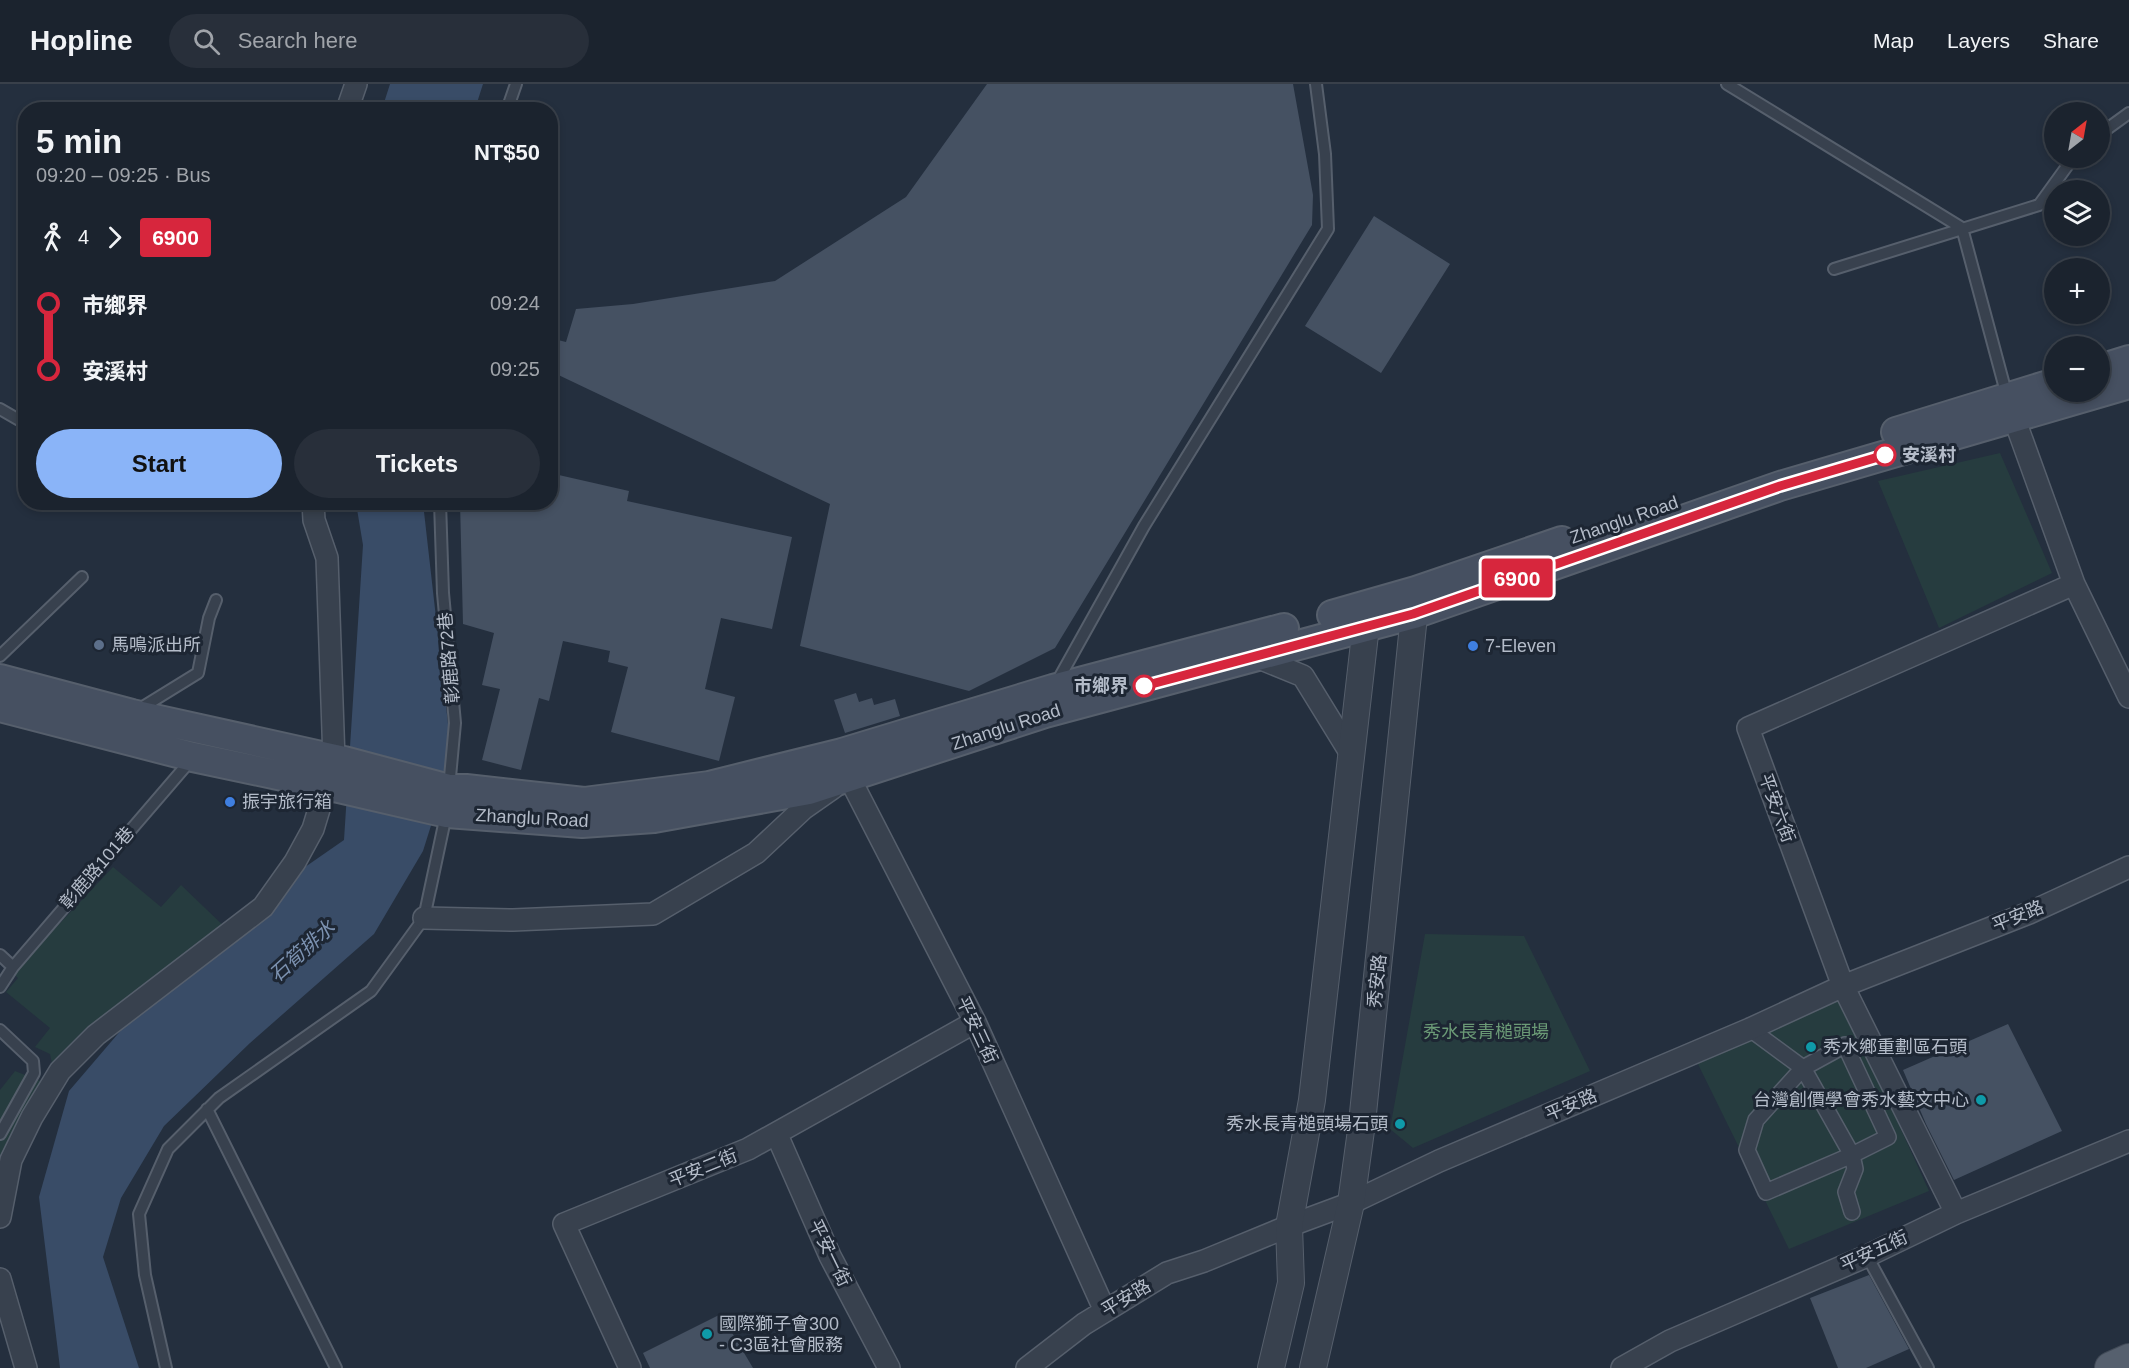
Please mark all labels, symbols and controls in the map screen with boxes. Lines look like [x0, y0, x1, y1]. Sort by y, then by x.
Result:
search box [169, 14, 589, 68]
text: Hopline [30, 25, 133, 56]
icon: search [190, 25, 223, 58]
text: Search here [238, 28, 358, 53]
text: Map [1873, 29, 1914, 52]
text: Layers [1947, 29, 2010, 52]
text: Share [2043, 29, 2099, 52]
north arrow [2044, 102, 2110, 168]
map controls [2044, 102, 2110, 402]
text: 5 min [36, 123, 122, 160]
text: NT$50 [474, 140, 540, 165]
text: 09:20 – 09:25 · Bus [36, 164, 211, 186]
button: layers [2044, 180, 2110, 246]
icon: walk [36, 221, 69, 254]
icon: forward [98, 221, 131, 254]
text: 4 [78, 226, 89, 248]
text: 6900 [152, 226, 199, 249]
button: + [2044, 258, 2110, 324]
text: 09:24 [490, 292, 540, 314]
text: 市鄉界 [82, 293, 148, 318]
button: − [2044, 336, 2110, 402]
text: 09:25 [490, 358, 540, 380]
text: 安溪村 [82, 359, 148, 384]
button: Start [36, 429, 282, 498]
button: Tickets [294, 429, 540, 498]
marker: 安溪村 [1874, 444, 1896, 466]
place label: 安溪村 [1902, 445, 1956, 465]
street label: Zhanglu Road [1567, 492, 1681, 548]
line badge: 6900 [1475, 558, 1559, 598]
text: 6900 [1494, 567, 1540, 590]
street label: 彰鹿路72巷 [435, 611, 463, 705]
place label: 馬鳴派出所 [111, 635, 201, 655]
place label: 7-Eleven [1485, 636, 1556, 656]
marker: 馬鳴派出所 [92, 638, 106, 652]
marker: 7-Eleven [1466, 639, 1480, 653]
marker: 市鄉界 [1133, 675, 1155, 697]
place label: 市鄉界 [1074, 676, 1128, 696]
street label: Zhanglu Road [949, 700, 1063, 754]
street label: 平安六街 [1755, 771, 1799, 845]
place label: 振宇旅行箱 [242, 792, 332, 812]
marker: 振宇旅行箱 [223, 795, 237, 809]
street label: Zhanglu Road [475, 805, 589, 831]
street label: 彰鹿路101巷 [56, 823, 138, 913]
street label: 平安路 [1989, 897, 2047, 935]
water label: 石筍排水 [265, 915, 340, 986]
street label: 秀安路 [1364, 953, 1390, 1009]
street label: 平安三街 [953, 993, 1001, 1067]
park label: 秀水長青槌頭場 [1423, 1022, 1549, 1042]
place label: 秀水鄉重劃區石頭 [1823, 1037, 1967, 1057]
marker: 秀水鄉重劃區石頭 [1804, 1040, 1818, 1054]
street label: 平安路 [1542, 1085, 1600, 1125]
place label: 台灣創價學會秀水藝文中心 [1753, 1090, 1969, 1110]
marker: 台灣創價學會秀水藝文中心 [1974, 1093, 1988, 1107]
place label: 秀水長青槌頭場石頭 [1226, 1114, 1388, 1134]
marker: 秀水長青槌頭場石頭 [1393, 1117, 1407, 1131]
street label: 平安二街 [666, 1145, 740, 1191]
street label: 平安一街 [805, 1216, 855, 1290]
street label: 平安五街 [1837, 1227, 1911, 1275]
street label: 平安路 [1098, 1276, 1154, 1320]
place label: 國際獅子會300 - C3區社會服務 [719, 1314, 843, 1355]
marker: 國際獅子會300 - C3區社會服務 [700, 1327, 714, 1341]

